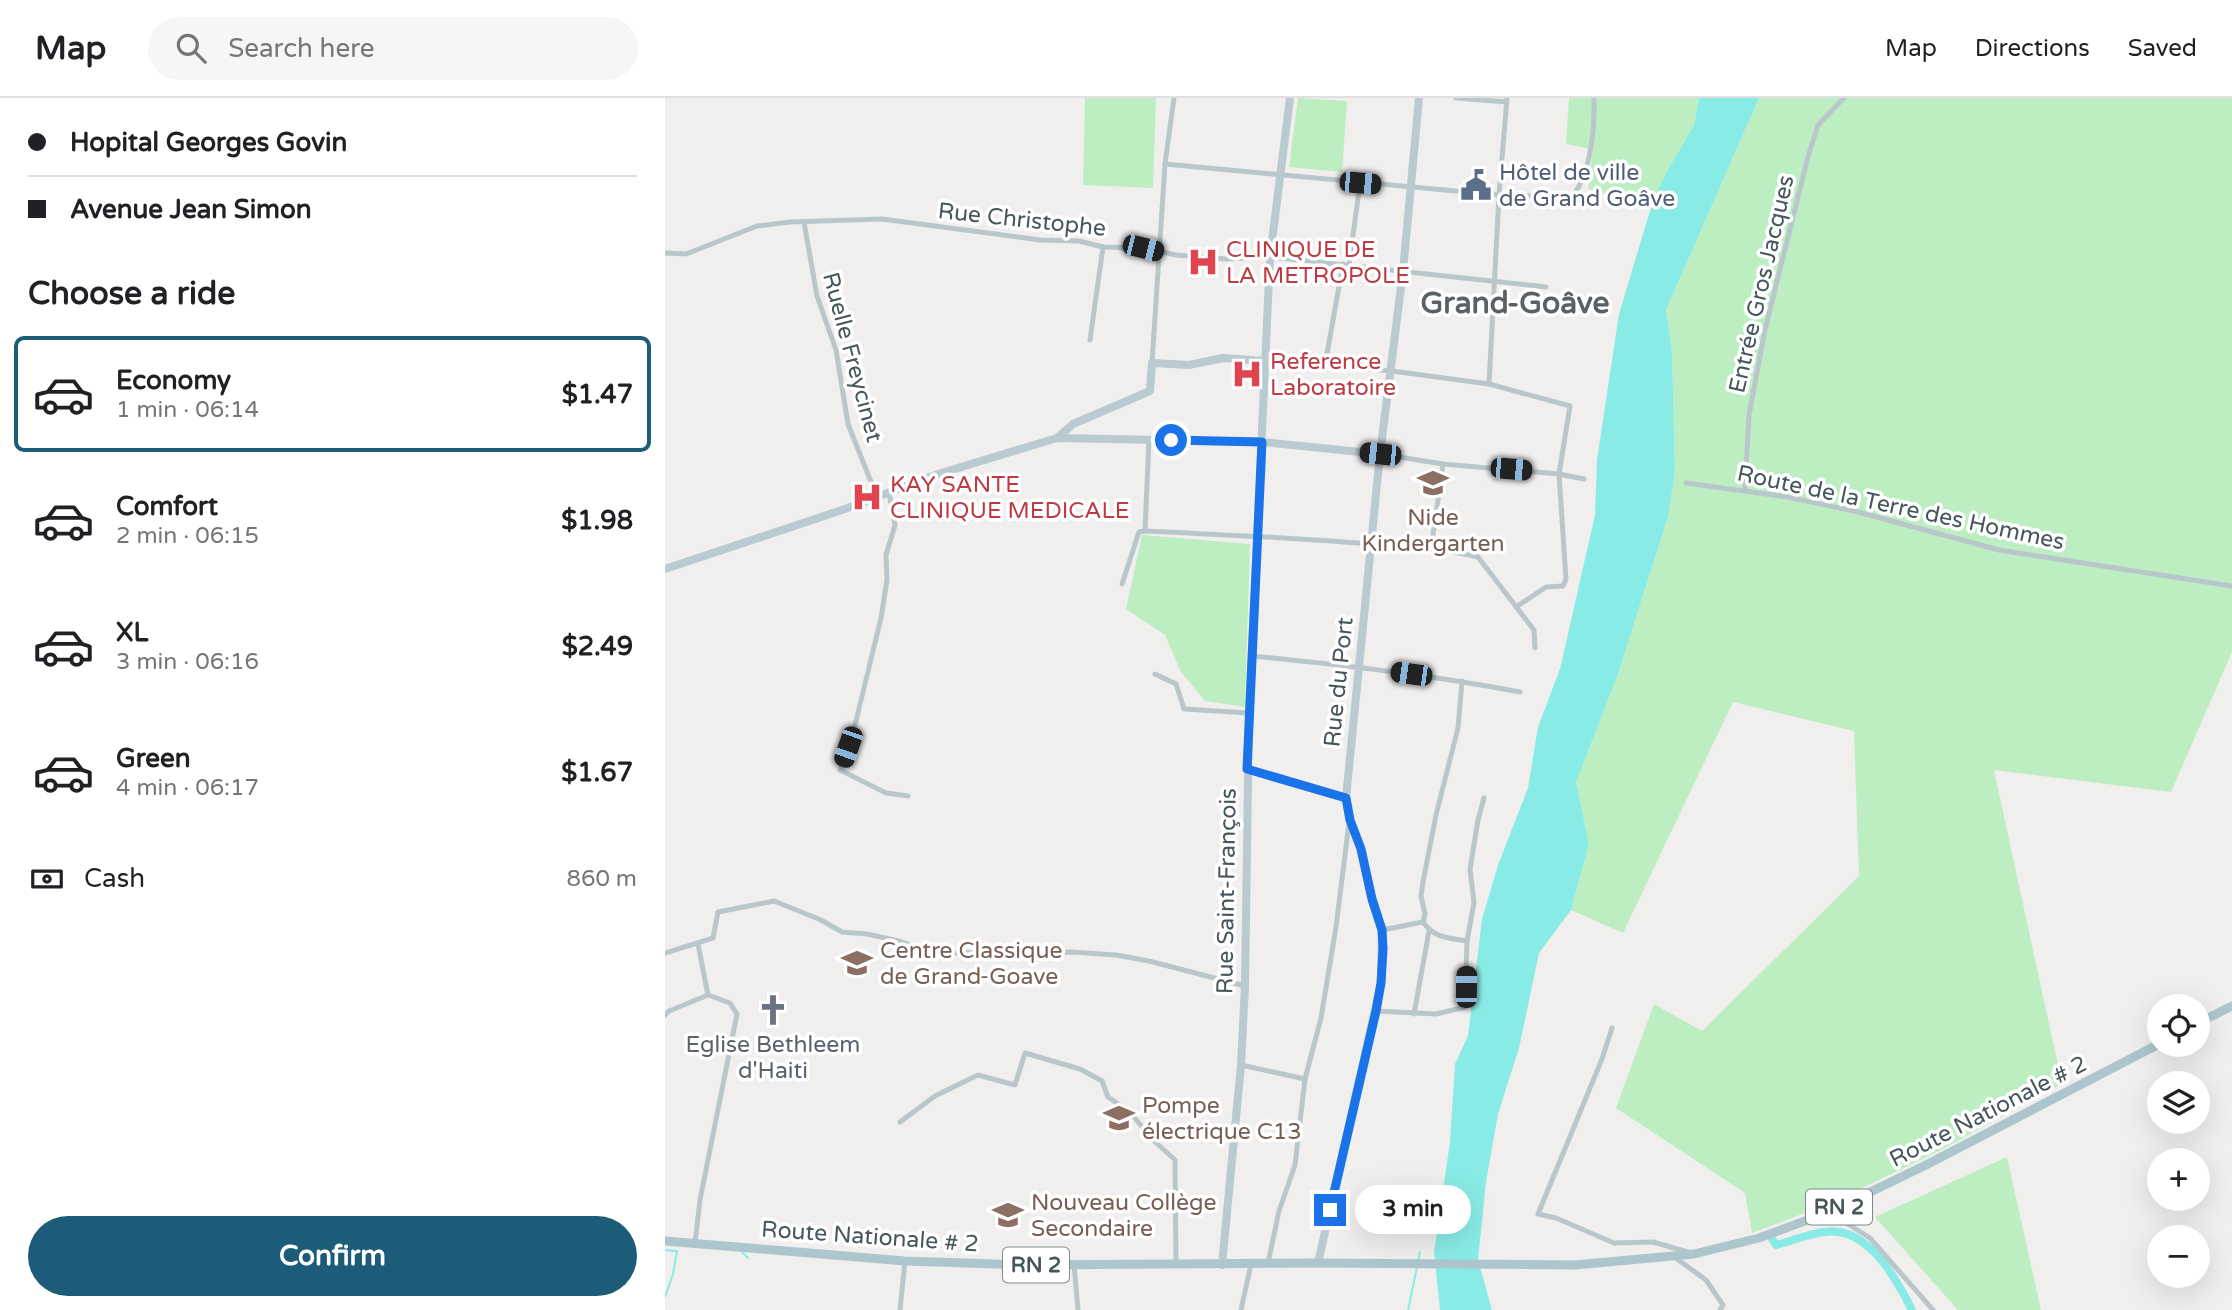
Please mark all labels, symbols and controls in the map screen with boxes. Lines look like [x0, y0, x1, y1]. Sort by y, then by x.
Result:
search box [148, 17, 638, 80]
text: Map [35, 29, 106, 68]
icon: search [172, 29, 210, 67]
text: Search here [228, 33, 374, 64]
text: Map [1885, 34, 1937, 63]
text: Directions [1975, 34, 2090, 63]
text: Saved [2128, 34, 2197, 63]
text: Hopital Georges Govin [70, 127, 347, 158]
place label: Hôtel de ville de Grand Goâve [1499, 159, 1675, 213]
public building icon: Hôtel de ville de Grand Goâve [1459, 168, 1493, 202]
car [1339, 171, 1382, 195]
street label: Entrée Gros Jacques [1723, 173, 1801, 396]
text: Avenue Jean Simon [70, 194, 312, 225]
street label: Rue Christophe [936, 197, 1107, 243]
car [1121, 233, 1166, 263]
place label: CLINIQUE DE LA METROPOLE [1226, 236, 1410, 290]
hospital icon: CLINIQUE DE LA METROPOLE [1186, 245, 1220, 279]
street label: Ruelle Freycinet [816, 269, 888, 445]
text: Choose a ride [28, 275, 235, 313]
district label: Grand-Goâve [1421, 285, 1609, 322]
place label: Reference Laboratoire [1270, 348, 1396, 402]
hospital icon: Reference Laboratoire [1230, 357, 1264, 391]
icon: car [32, 363, 95, 426]
text: Economy [116, 365, 231, 396]
text: $1.47 [562, 379, 633, 410]
text: 1 min · 06:14 [116, 396, 259, 424]
route start [1155, 424, 1187, 456]
car [1359, 441, 1402, 467]
car [1490, 457, 1533, 481]
street label: Route de la Terre des Hommes [1735, 460, 2067, 556]
school or university icon: Nide Kindergarten [1416, 466, 1450, 500]
place label: KAY SANTE CLINIQUE MEDICALE [890, 471, 1129, 525]
hospital icon: KAY SANTE CLINIQUE MEDICALE [850, 480, 884, 514]
icon: car [32, 489, 95, 552]
text: Comfort [116, 491, 218, 522]
place label: Nide Kindergarten [1361, 504, 1505, 558]
text: $1.98 [561, 505, 633, 536]
text: 2 min · 06:15 [116, 522, 259, 550]
icon: car [32, 615, 95, 678]
street label: Rue du Port [1318, 615, 1360, 749]
text: XL [116, 617, 148, 648]
text: $2.49 [562, 631, 633, 662]
text: 3 min · 06:16 [116, 648, 259, 676]
car [1389, 661, 1434, 687]
car [832, 724, 865, 770]
icon: car [32, 741, 95, 804]
text: Green [116, 743, 191, 774]
text: $1.67 [561, 757, 633, 788]
text: 4 min · 06:17 [116, 774, 259, 802]
street label: Rue Saint-François [1211, 788, 1243, 994]
icon: cash [28, 860, 66, 898]
text: Cash [84, 863, 145, 894]
text: 860 m [567, 865, 637, 893]
place label: Centre Classique de Grand-Goave [880, 937, 1063, 991]
school or university icon: Centre Classique de Grand-Goave [840, 946, 874, 980]
car [1456, 966, 1477, 1008]
church icon: Eglise Bethleem d'Haiti [756, 993, 790, 1027]
map controls [2147, 994, 2210, 1288]
button: locate [2147, 994, 2210, 1057]
place label: Eglise Bethleem d'Haiti [686, 1031, 860, 1085]
street label: Route Nationale # 2 [1885, 1050, 2092, 1174]
button: layers [2147, 1071, 2210, 1134]
place label: Pompe électrique C13 [1142, 1092, 1302, 1146]
school or university icon: Pompe électrique C13 [1102, 1101, 1136, 1135]
button: + [2147, 1148, 2210, 1211]
callout: 3 min [1355, 1186, 1470, 1234]
place label: Nouveau Collège Secondaire [1031, 1189, 1217, 1243]
road number: RN 2 [1806, 1190, 1872, 1224]
route end [1314, 1194, 1346, 1226]
text: 3 min [1382, 1195, 1444, 1223]
school or university icon: Nouveau Collège Secondaire [991, 1198, 1025, 1232]
street label: Route Nationale # 2 [760, 1215, 980, 1259]
button: Confirm [28, 1216, 637, 1296]
button: − [2147, 1225, 2210, 1288]
road number: RN 2 [1003, 1248, 1069, 1282]

